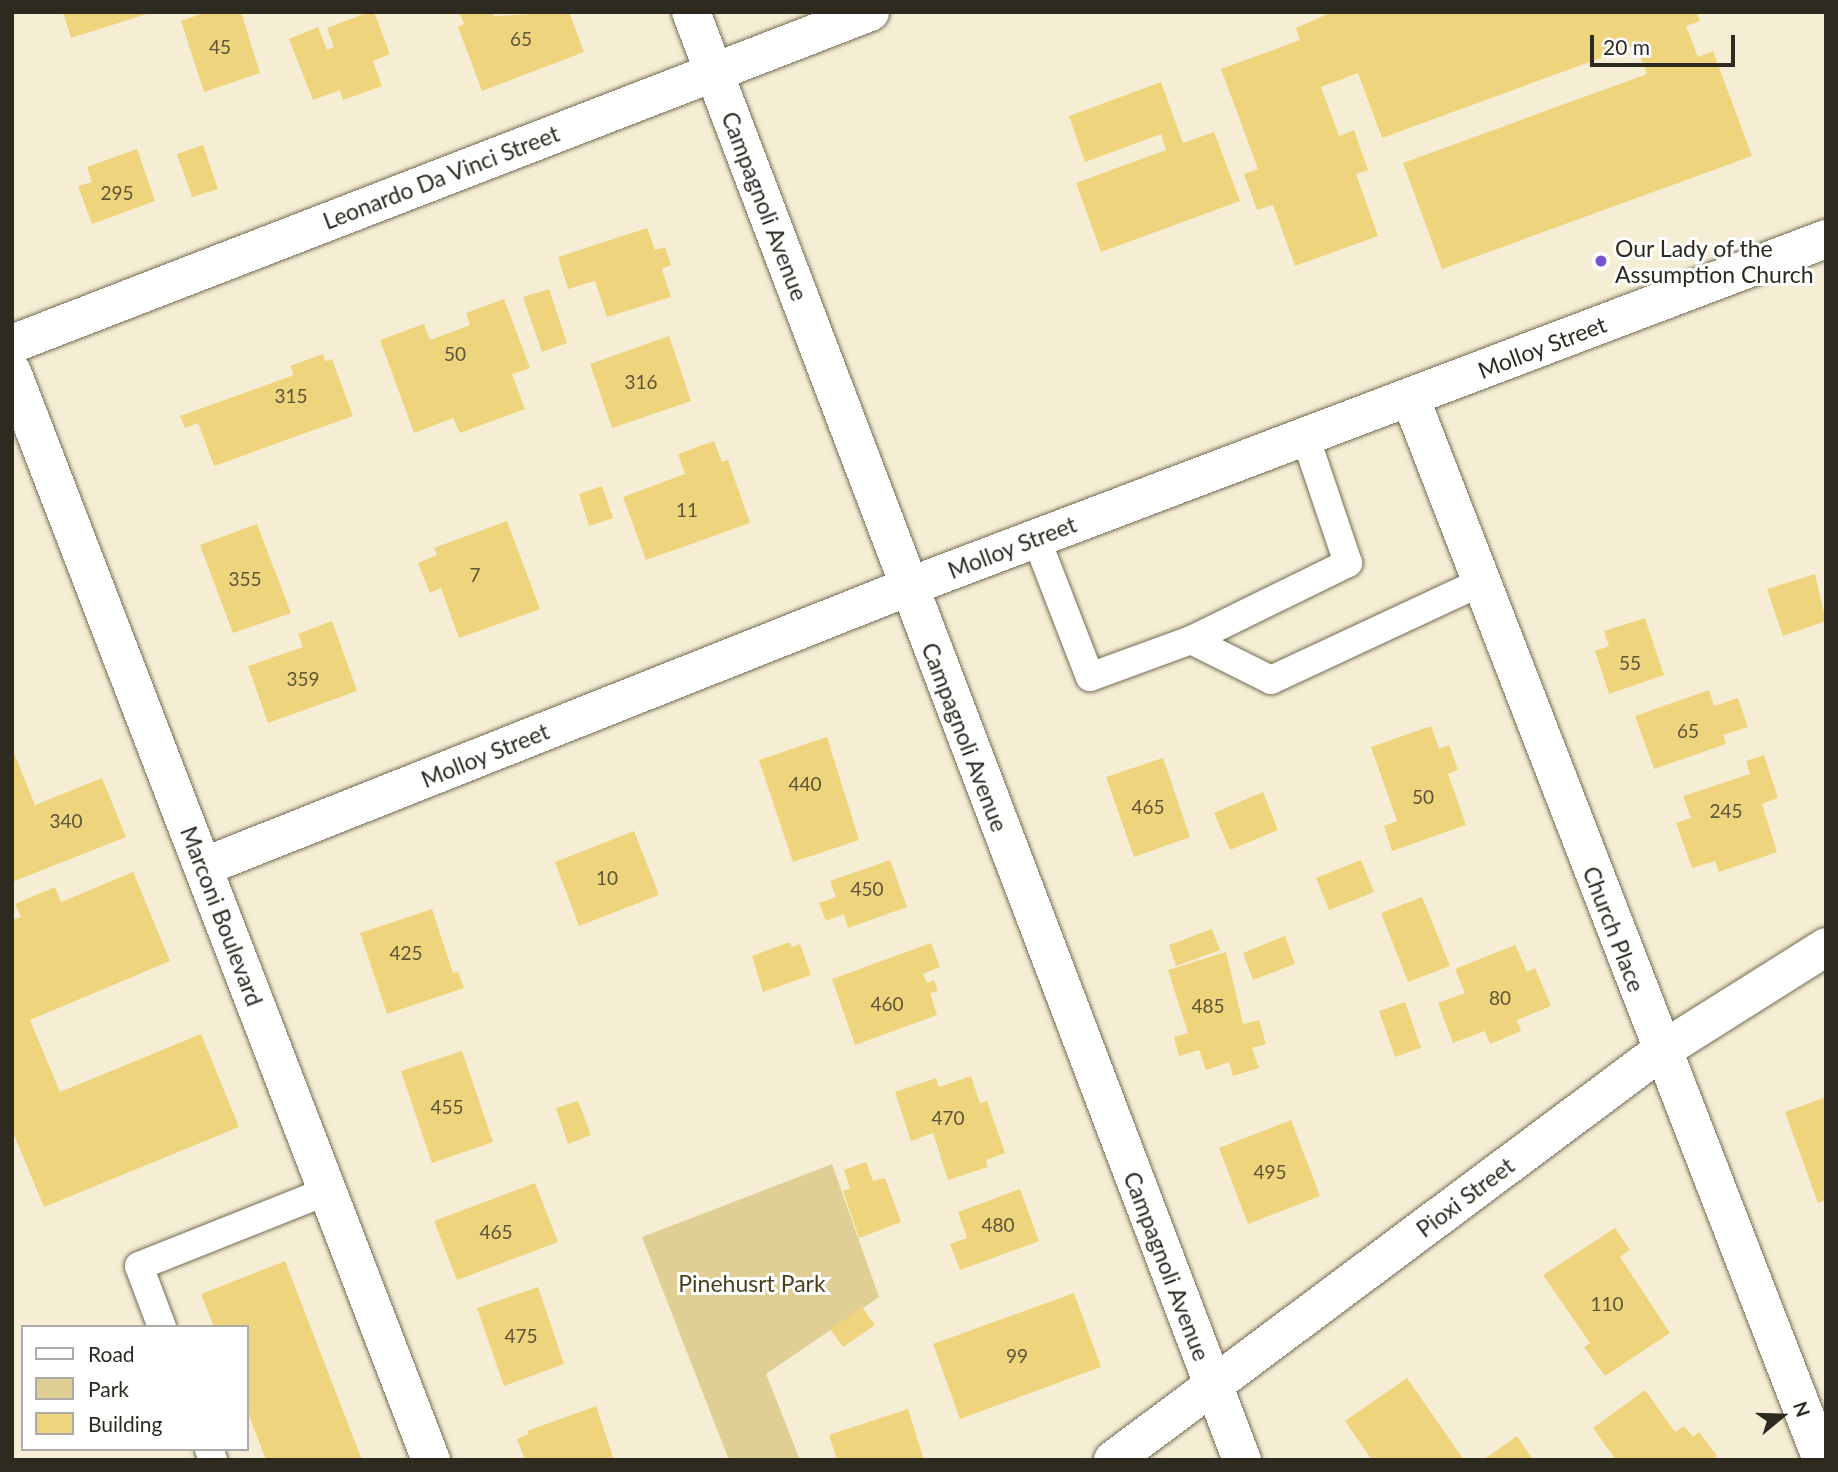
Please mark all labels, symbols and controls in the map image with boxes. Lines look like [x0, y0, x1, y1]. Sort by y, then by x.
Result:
scale bar [1593, 21, 1738, 65]
house number: 65 [510, 28, 532, 50]
text: 20 m [1603, 34, 1650, 59]
house number: 45 [209, 36, 231, 58]
street label: Campagnoli Avenue [716, 107, 814, 305]
street label: Leonardo Da Vinci Street [319, 119, 563, 235]
house number: 295 [100, 182, 134, 204]
place label: Our Lady of the Assumption Church [1615, 234, 1814, 288]
marker: Our Lady of the Assumption Church [1593, 253, 1609, 269]
street label: Molloy Street [1474, 310, 1610, 384]
house number: 50 [444, 343, 466, 365]
house number: 316 [624, 371, 658, 393]
house number: 315 [274, 385, 308, 407]
house number: 11 [676, 499, 698, 521]
street label: Molloy Street [944, 510, 1080, 584]
house number: 7 [469, 564, 481, 586]
house number: 355 [228, 568, 262, 590]
street label: Campagnoli Avenue [916, 638, 1014, 836]
house number: 55 [1619, 652, 1641, 674]
house number: 359 [286, 668, 320, 690]
street label: Molloy Street [417, 717, 553, 793]
house number: 65 [1677, 720, 1699, 742]
house number: 440 [788, 773, 822, 795]
house number: 50 [1412, 786, 1434, 808]
house number: 465 [1131, 796, 1165, 818]
house number: 245 [1709, 800, 1743, 822]
house number: 340 [49, 810, 83, 832]
street label: Marconi Boulevard [175, 822, 269, 1010]
street label: Church Place [1577, 862, 1651, 996]
house number: 10 [596, 867, 618, 889]
house number: 450 [850, 878, 884, 900]
house number: 425 [389, 942, 423, 964]
house number: 80 [1489, 987, 1511, 1009]
house number: 460 [870, 993, 904, 1015]
house number: 485 [1191, 995, 1225, 1017]
house number: 455 [430, 1096, 464, 1118]
house number: 470 [931, 1107, 965, 1129]
street label: Pioxi Street [1411, 1151, 1519, 1243]
house number: 495 [1253, 1161, 1287, 1183]
street label: Campagnoli Avenue [1118, 1167, 1216, 1365]
house number: 480 [981, 1214, 1015, 1236]
house number: 465 [479, 1221, 513, 1243]
park label: Pinehusrt Park [678, 1269, 826, 1297]
house number: 110 [1590, 1293, 1624, 1315]
legend [21, 1325, 248, 1451]
house number: 475 [504, 1325, 538, 1347]
text: Road [88, 1341, 135, 1366]
house number: 99 [1006, 1345, 1028, 1367]
text: Park [88, 1376, 129, 1401]
north arrow [1747, 1381, 1817, 1451]
text: N [1789, 1398, 1816, 1420]
text: Building [88, 1411, 163, 1436]

